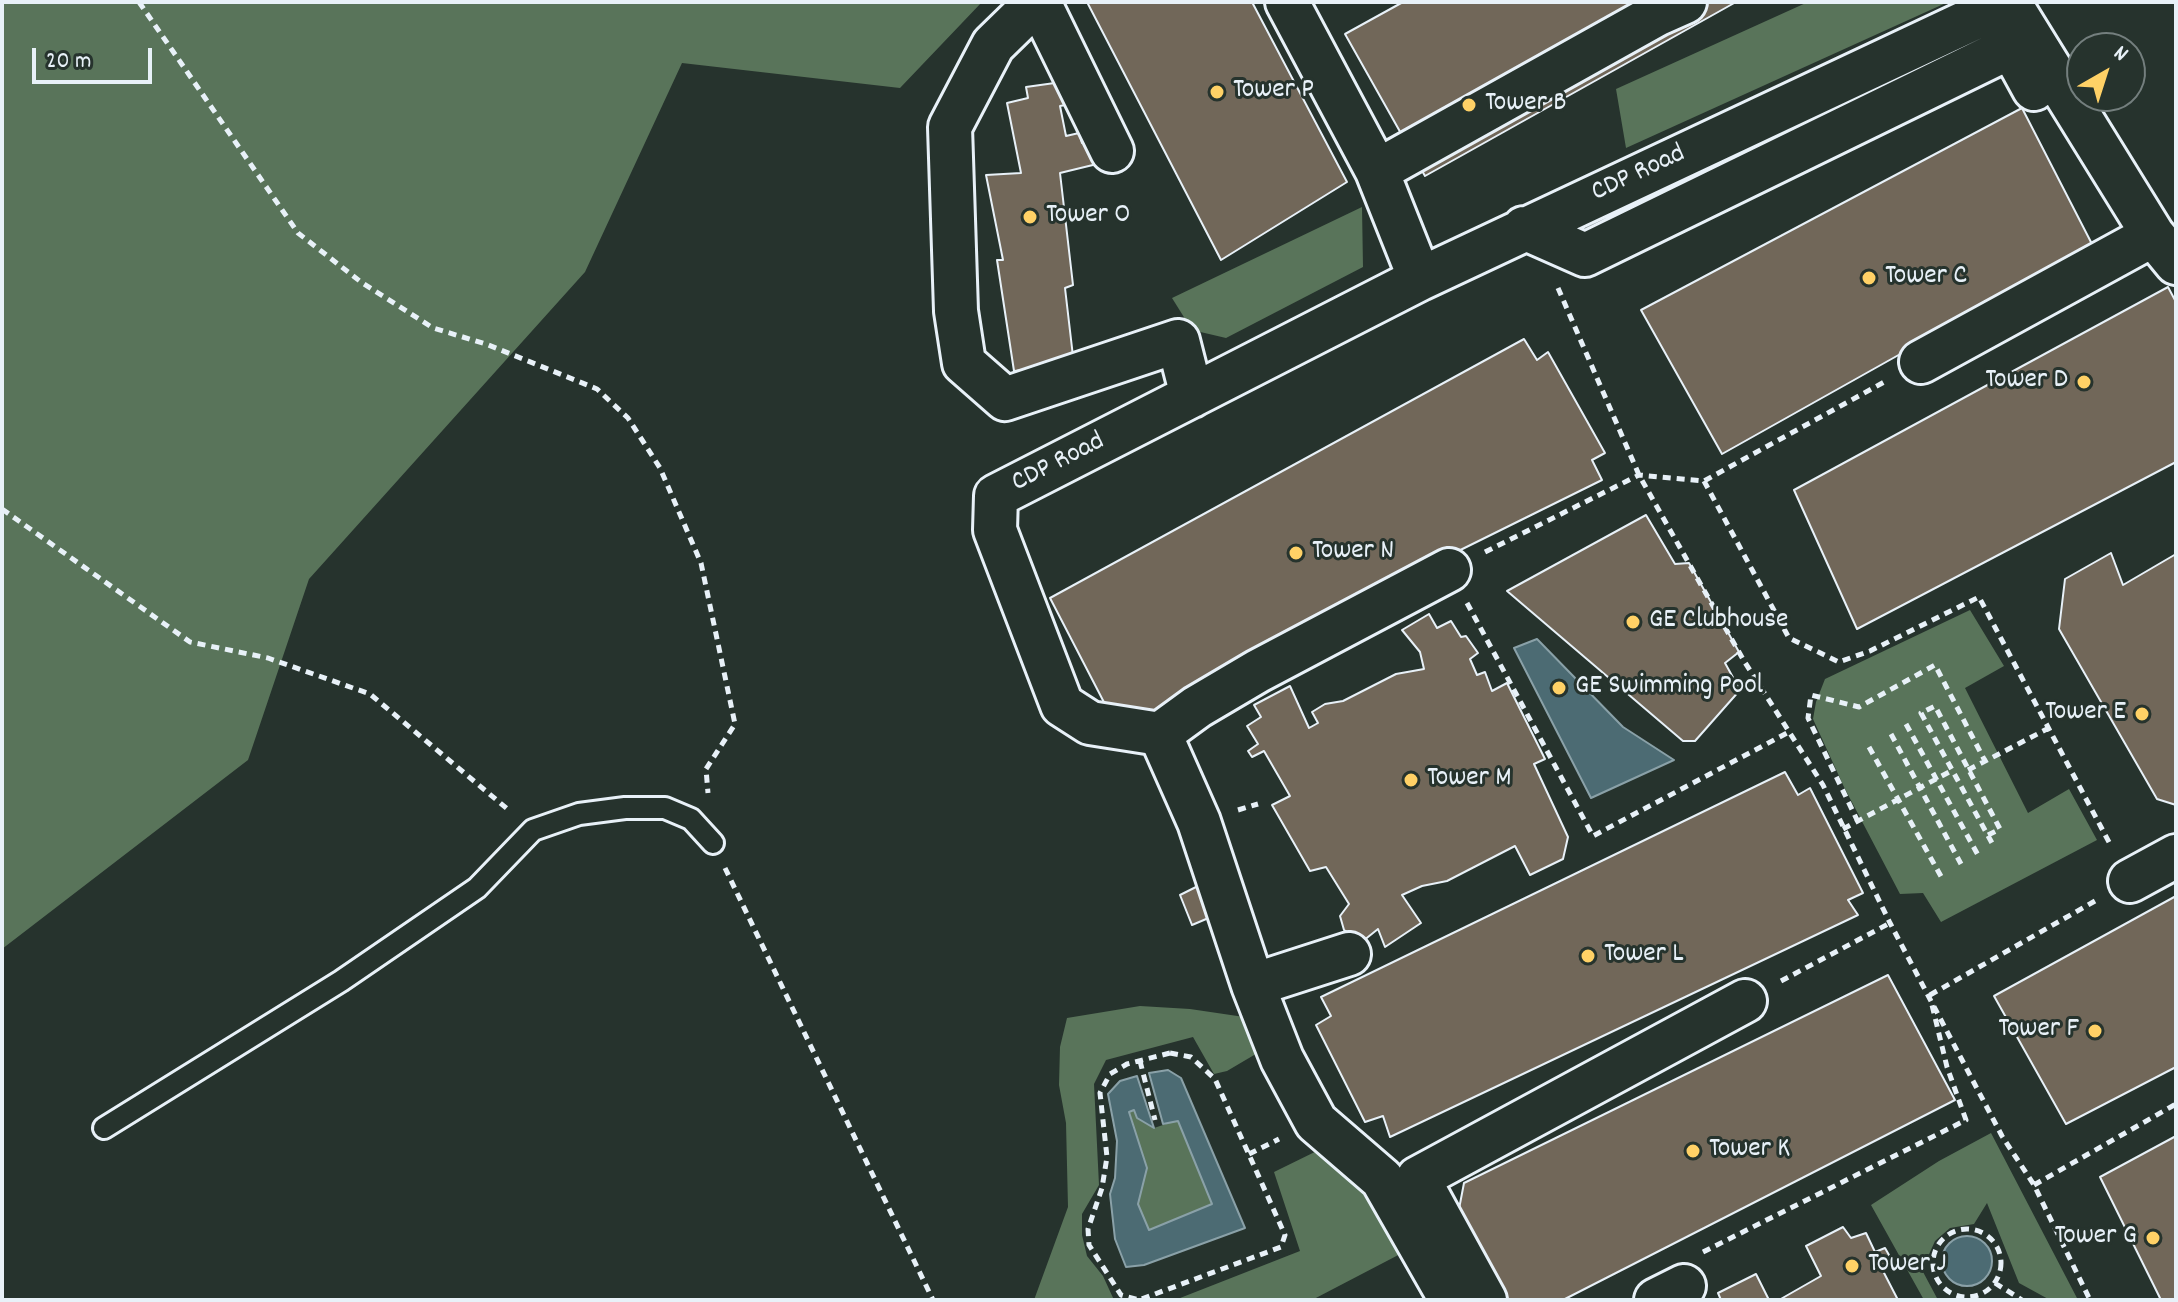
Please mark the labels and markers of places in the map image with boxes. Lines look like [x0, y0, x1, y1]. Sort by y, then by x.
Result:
place label: Tower P [1233, 75, 1314, 109]
marker: Tower P [1208, 83, 1226, 101]
place label: Tower B [1485, 88, 1567, 122]
marker: Tower B [1460, 96, 1478, 114]
place label: Tower O [1046, 200, 1130, 234]
marker: Tower O [1021, 208, 1039, 226]
place label: Tower C [1885, 261, 1967, 295]
marker: Tower C [1860, 269, 1878, 287]
place label: Tower D [1985, 365, 2068, 399]
marker: Tower D [2075, 373, 2093, 391]
place label: Tower N [1312, 536, 1394, 570]
marker: Tower N [1287, 544, 1305, 562]
place label: GE Clubhouse [1649, 605, 1788, 639]
marker: GE Clubhouse [1624, 613, 1642, 631]
place label: GE Swimming Pool [1575, 671, 1763, 705]
marker: GE Swimming Pool [1550, 679, 1568, 697]
place label: Tower E [2045, 697, 2126, 731]
marker: Tower E [2133, 705, 2151, 723]
place label: Tower M [1427, 763, 1512, 797]
marker: Tower M [1402, 771, 1420, 789]
place label: Tower L [1604, 939, 1684, 973]
marker: Tower L [1579, 947, 1597, 965]
place label: Tower F [1998, 1014, 2079, 1048]
marker: Tower F [2086, 1022, 2104, 1040]
place label: Tower K [1709, 1134, 1790, 1168]
marker: Tower K [1684, 1142, 1702, 1160]
place label: Tower G [2055, 1221, 2137, 1255]
marker: Tower G [2144, 1229, 2162, 1247]
place label: Tower J [1868, 1249, 1946, 1283]
marker: Tower J [1843, 1257, 1861, 1275]

